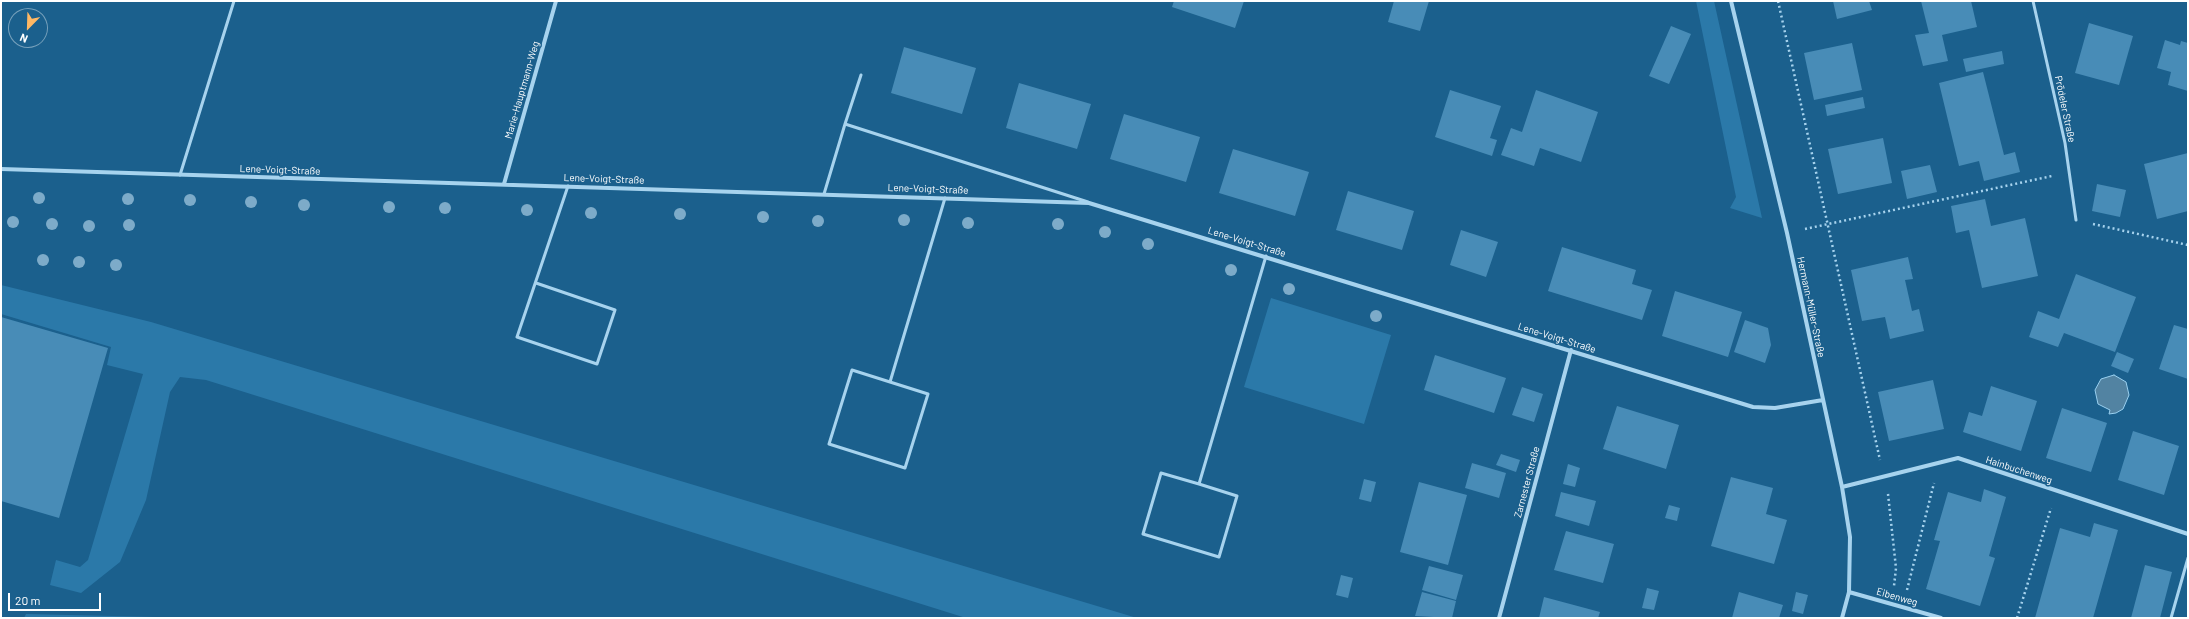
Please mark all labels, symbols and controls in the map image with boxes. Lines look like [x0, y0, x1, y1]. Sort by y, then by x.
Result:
north arrow [8, 8, 48, 48]
text: N [18, 31, 29, 46]
street label: Marie-Hauptmann-Weg [502, 40, 542, 140]
street label: Prödeler Straße [2052, 74, 2078, 144]
street label: Lene-Voigt-Straße [239, 163, 321, 177]
street label: Lene-Voigt-Straße [563, 172, 645, 186]
street label: Lene-Voigt-Straße [887, 182, 969, 196]
street label: Lene-Voigt-Straße [1207, 224, 1287, 260]
street label: Hermann-Müller-Straße [1794, 256, 1828, 358]
street label: Lene-Voigt-Straße [1517, 320, 1597, 356]
street label: Zarnester Straße [1512, 445, 1542, 519]
street label: Hainbuchenweg [1984, 454, 2054, 486]
scale bar [10, 585, 103, 611]
street label: Eibenweg [1875, 585, 1919, 609]
text: 20 m [15, 593, 41, 607]

